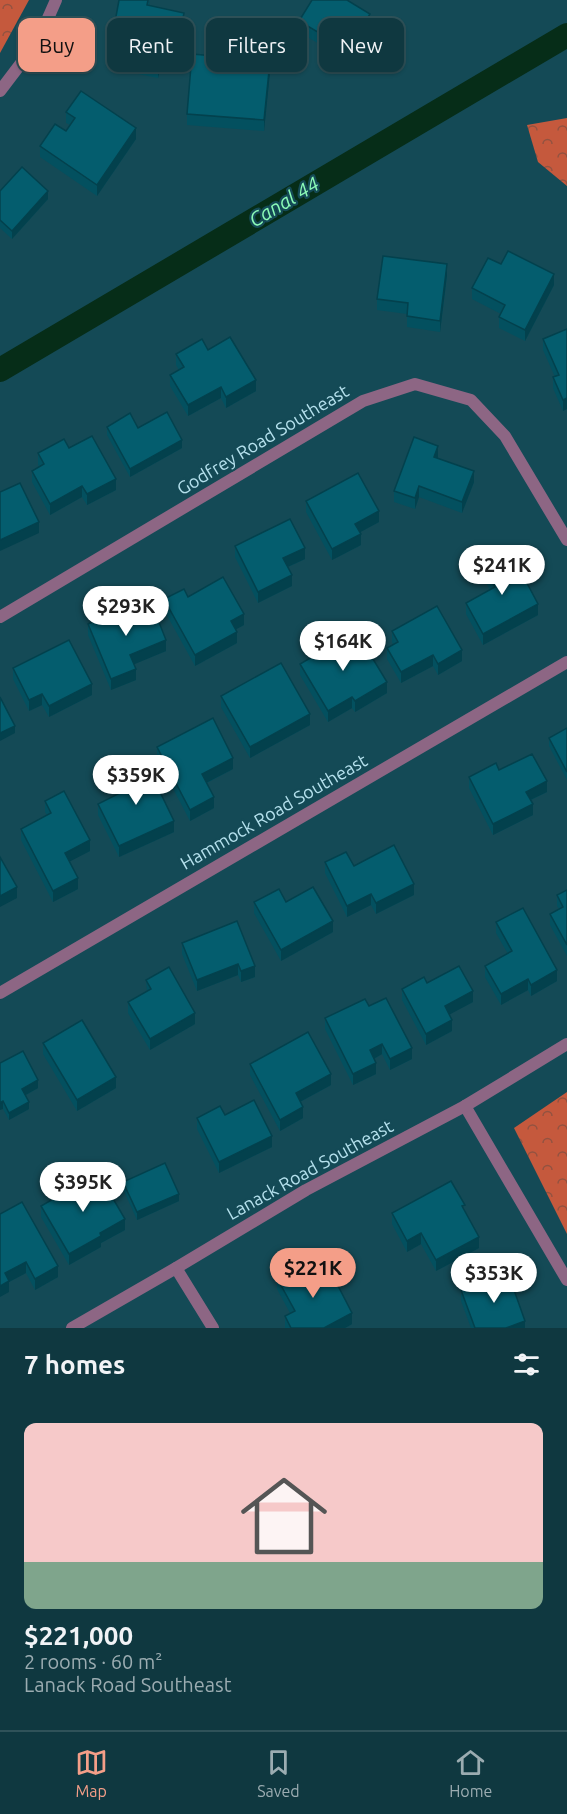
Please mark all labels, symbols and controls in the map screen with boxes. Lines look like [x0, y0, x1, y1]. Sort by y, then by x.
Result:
chip: Buy [18, 18, 95, 72]
chip: Rent [107, 18, 194, 72]
chip: Filters [206, 18, 307, 72]
chip: New [319, 18, 404, 72]
water label: Canal 44 [245, 172, 323, 231]
street label: Godfrey Road Southeast [173, 380, 352, 498]
pin: $241K [460, 545, 544, 596]
text: $241K [473, 553, 531, 576]
pin: $293K [84, 586, 168, 637]
text: $293K [97, 594, 155, 617]
pin: $164K [301, 621, 385, 672]
text: $164K [314, 629, 372, 652]
street label: Hammock Road Southeast [177, 749, 370, 873]
pin: $359K [94, 755, 178, 806]
text: $359K [107, 763, 165, 786]
street label: Lanack Road Southeast [223, 1115, 396, 1223]
pin: $395K [41, 1162, 125, 1213]
text: $395K [54, 1170, 112, 1193]
pin: $221K [271, 1248, 355, 1299]
pin: $353K [452, 1253, 536, 1304]
text: $221K [284, 1256, 342, 1279]
text: $353K [465, 1261, 523, 1284]
icon: filters [510, 1348, 543, 1381]
text: 7 homes [24, 1350, 125, 1379]
icon: home [230, 1462, 338, 1570]
text: $221,000 [24, 1621, 133, 1650]
text: 2 rooms · 60 m² [24, 1650, 162, 1673]
text: Lanack Road Southeast [24, 1673, 232, 1696]
tab: Map [75, 1746, 108, 1800]
tab: Saved [257, 1746, 300, 1800]
tab: Home [449, 1746, 492, 1800]

